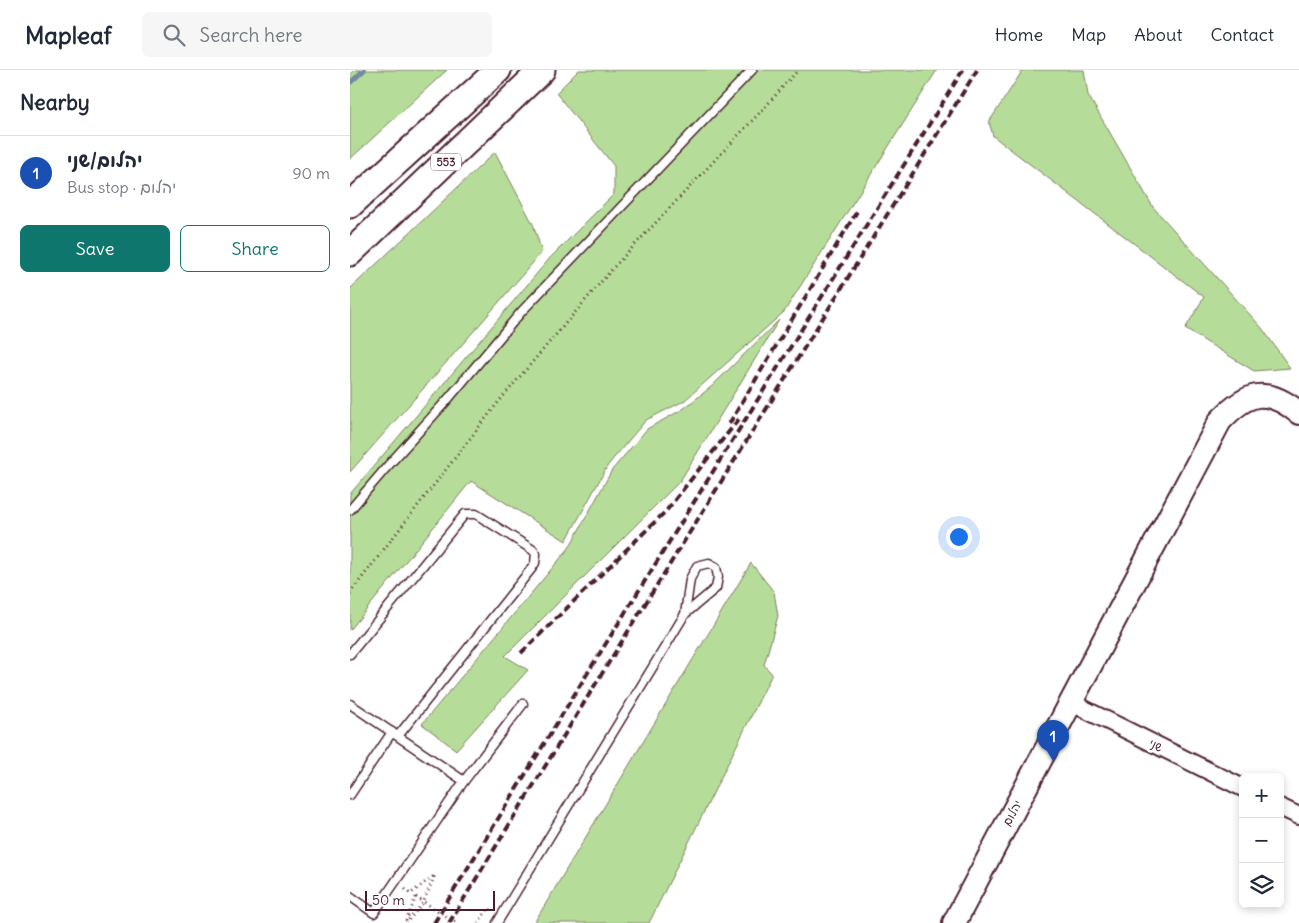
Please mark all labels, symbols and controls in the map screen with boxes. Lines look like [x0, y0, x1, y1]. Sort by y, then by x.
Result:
search box [142, 12, 492, 57]
text: Mapleaf [25, 20, 112, 50]
icon: search [160, 21, 188, 49]
text: Search here [200, 23, 303, 47]
text: Home [995, 23, 1043, 46]
text: Map [1071, 23, 1106, 46]
text: About [1134, 23, 1182, 46]
text: Contact [1210, 23, 1274, 46]
text: Nearby [20, 89, 90, 116]
text: יהלום/שני [67, 148, 142, 172]
road number: 553 [431, 154, 461, 170]
text: 1 [33, 163, 39, 183]
text: 90 m [292, 163, 330, 183]
text: Bus stop · יהלום [67, 177, 176, 197]
button: Save [20, 225, 170, 272]
button: Share [180, 225, 330, 272]
your location [946, 524, 972, 550]
pin: 1 [1037, 720, 1069, 761]
street label: שני [1147, 735, 1165, 755]
map controls [1239, 773, 1284, 908]
button: + [1239, 773, 1284, 818]
street label: יהלום [999, 797, 1025, 829]
button: − [1239, 818, 1284, 863]
button: layers [1239, 863, 1284, 908]
scale bar [365, 888, 495, 911]
text: 50 m [372, 891, 405, 909]

